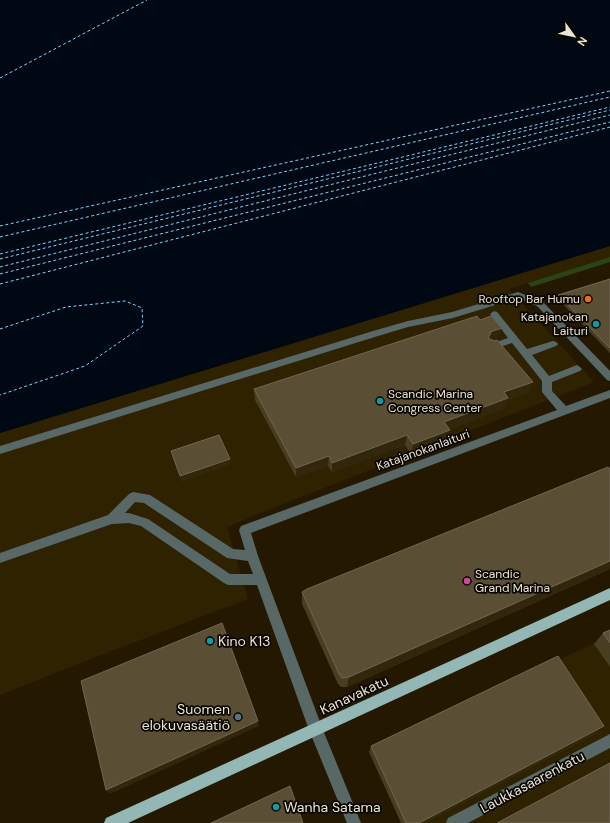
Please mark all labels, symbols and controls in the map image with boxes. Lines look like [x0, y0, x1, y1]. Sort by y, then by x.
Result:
north arrow [554, 16, 594, 56]
text: N [574, 34, 590, 49]
place label: Rooftop Bar Humu [479, 291, 580, 307]
marker: Rooftop Bar Humu [583, 294, 593, 304]
place label: Katajanokan Laituri [521, 309, 588, 339]
marker: Katajanokan Laituri [591, 319, 601, 329]
place label: Scandic Marina Congress Center [388, 386, 482, 416]
marker: Scandic Marina Congress Center [375, 396, 385, 406]
street label: Katajanokanlaituri [374, 426, 472, 474]
place label: Scandic Grand Marina [475, 566, 550, 596]
marker: Scandic Grand Marina [462, 576, 472, 586]
place label: Kino K13 [218, 632, 270, 650]
marker: Kino K13 [205, 636, 215, 646]
street label: Kanavakatu [317, 671, 391, 719]
place label: Suomen elokuvasäätiö [142, 700, 230, 734]
marker: Suomen elokuvasäätiö [233, 712, 243, 722]
street label: Laukkasaarenkatu [477, 747, 587, 817]
place label: Wanha Satama [284, 798, 381, 816]
marker: Wanha Satama [271, 802, 281, 812]

